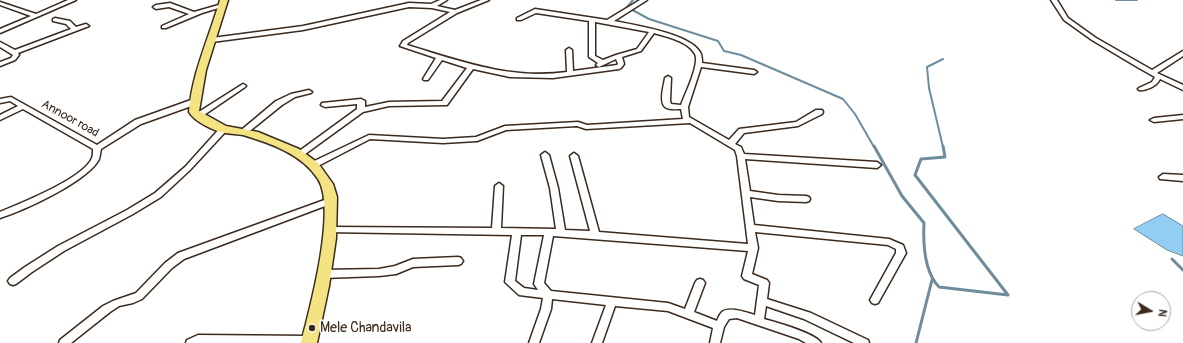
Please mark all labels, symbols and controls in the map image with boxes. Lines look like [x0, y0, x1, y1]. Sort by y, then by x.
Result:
street label: Annoor road [39, 97, 101, 141]
north arrow [1131, 291, 1171, 331]
text: N [1155, 308, 1169, 318]
place label: Mele Chandavila [320, 320, 411, 336]
marker: Mele Chandavila [307, 323, 317, 333]

